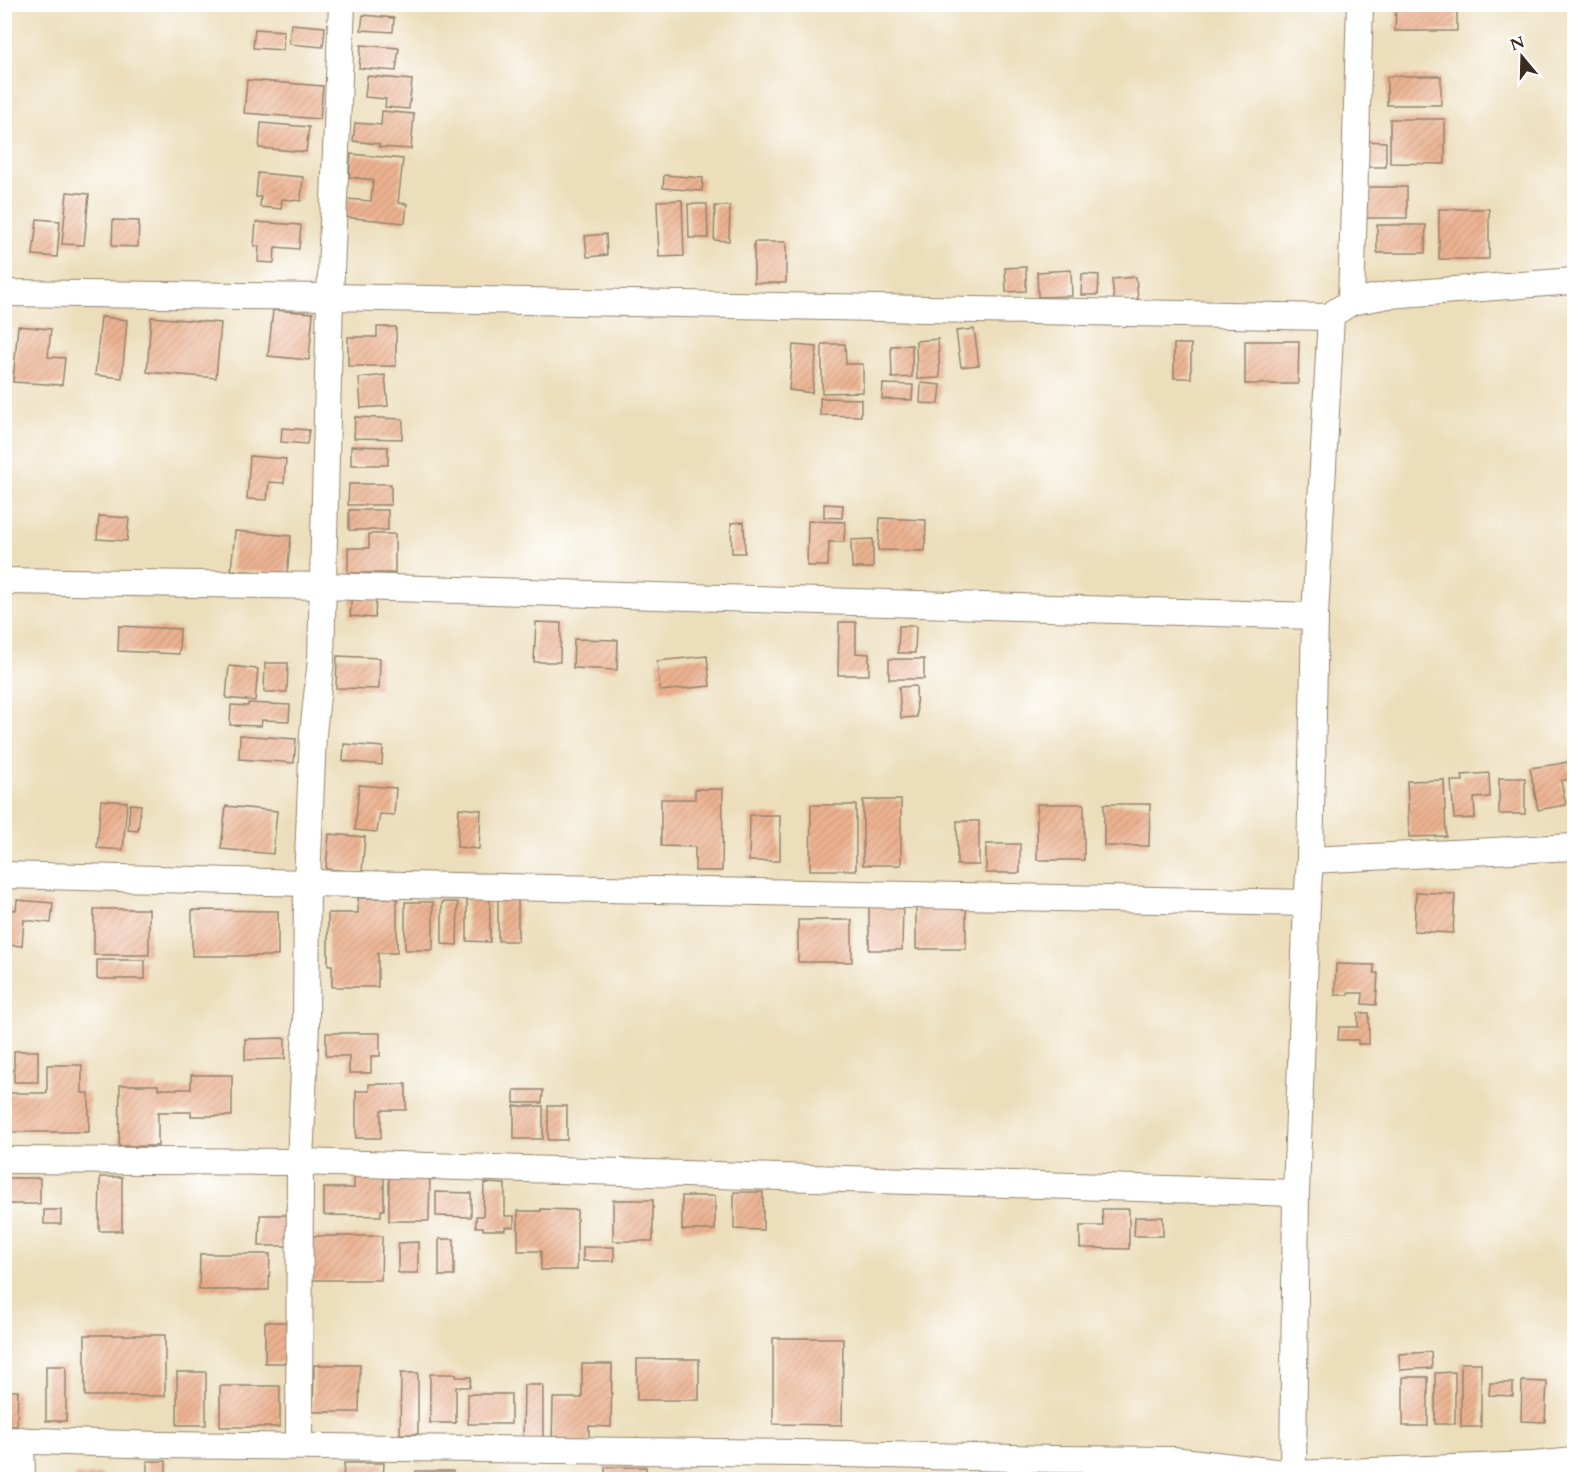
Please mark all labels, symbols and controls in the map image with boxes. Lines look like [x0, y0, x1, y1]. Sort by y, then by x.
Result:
north arrow [1492, 27, 1552, 87]
text: N [1507, 31, 1528, 56]

